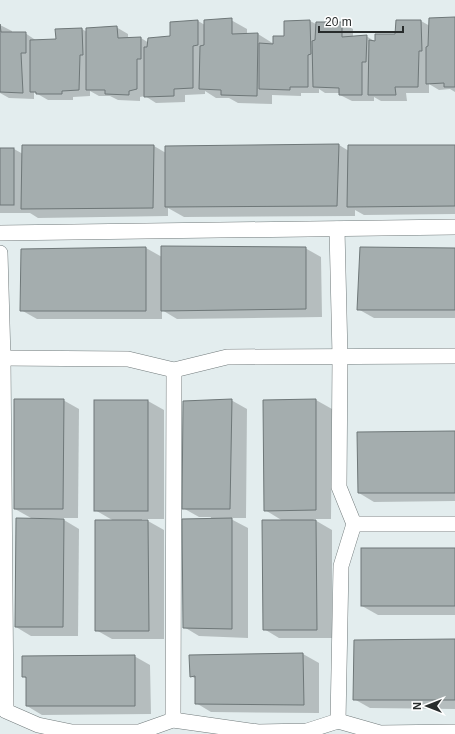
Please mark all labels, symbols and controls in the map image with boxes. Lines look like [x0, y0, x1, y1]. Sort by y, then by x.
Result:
scale bar [319, 8, 403, 34]
text: 20 m [325, 15, 352, 29]
north arrow [407, 686, 447, 726]
text: N [411, 702, 423, 710]

